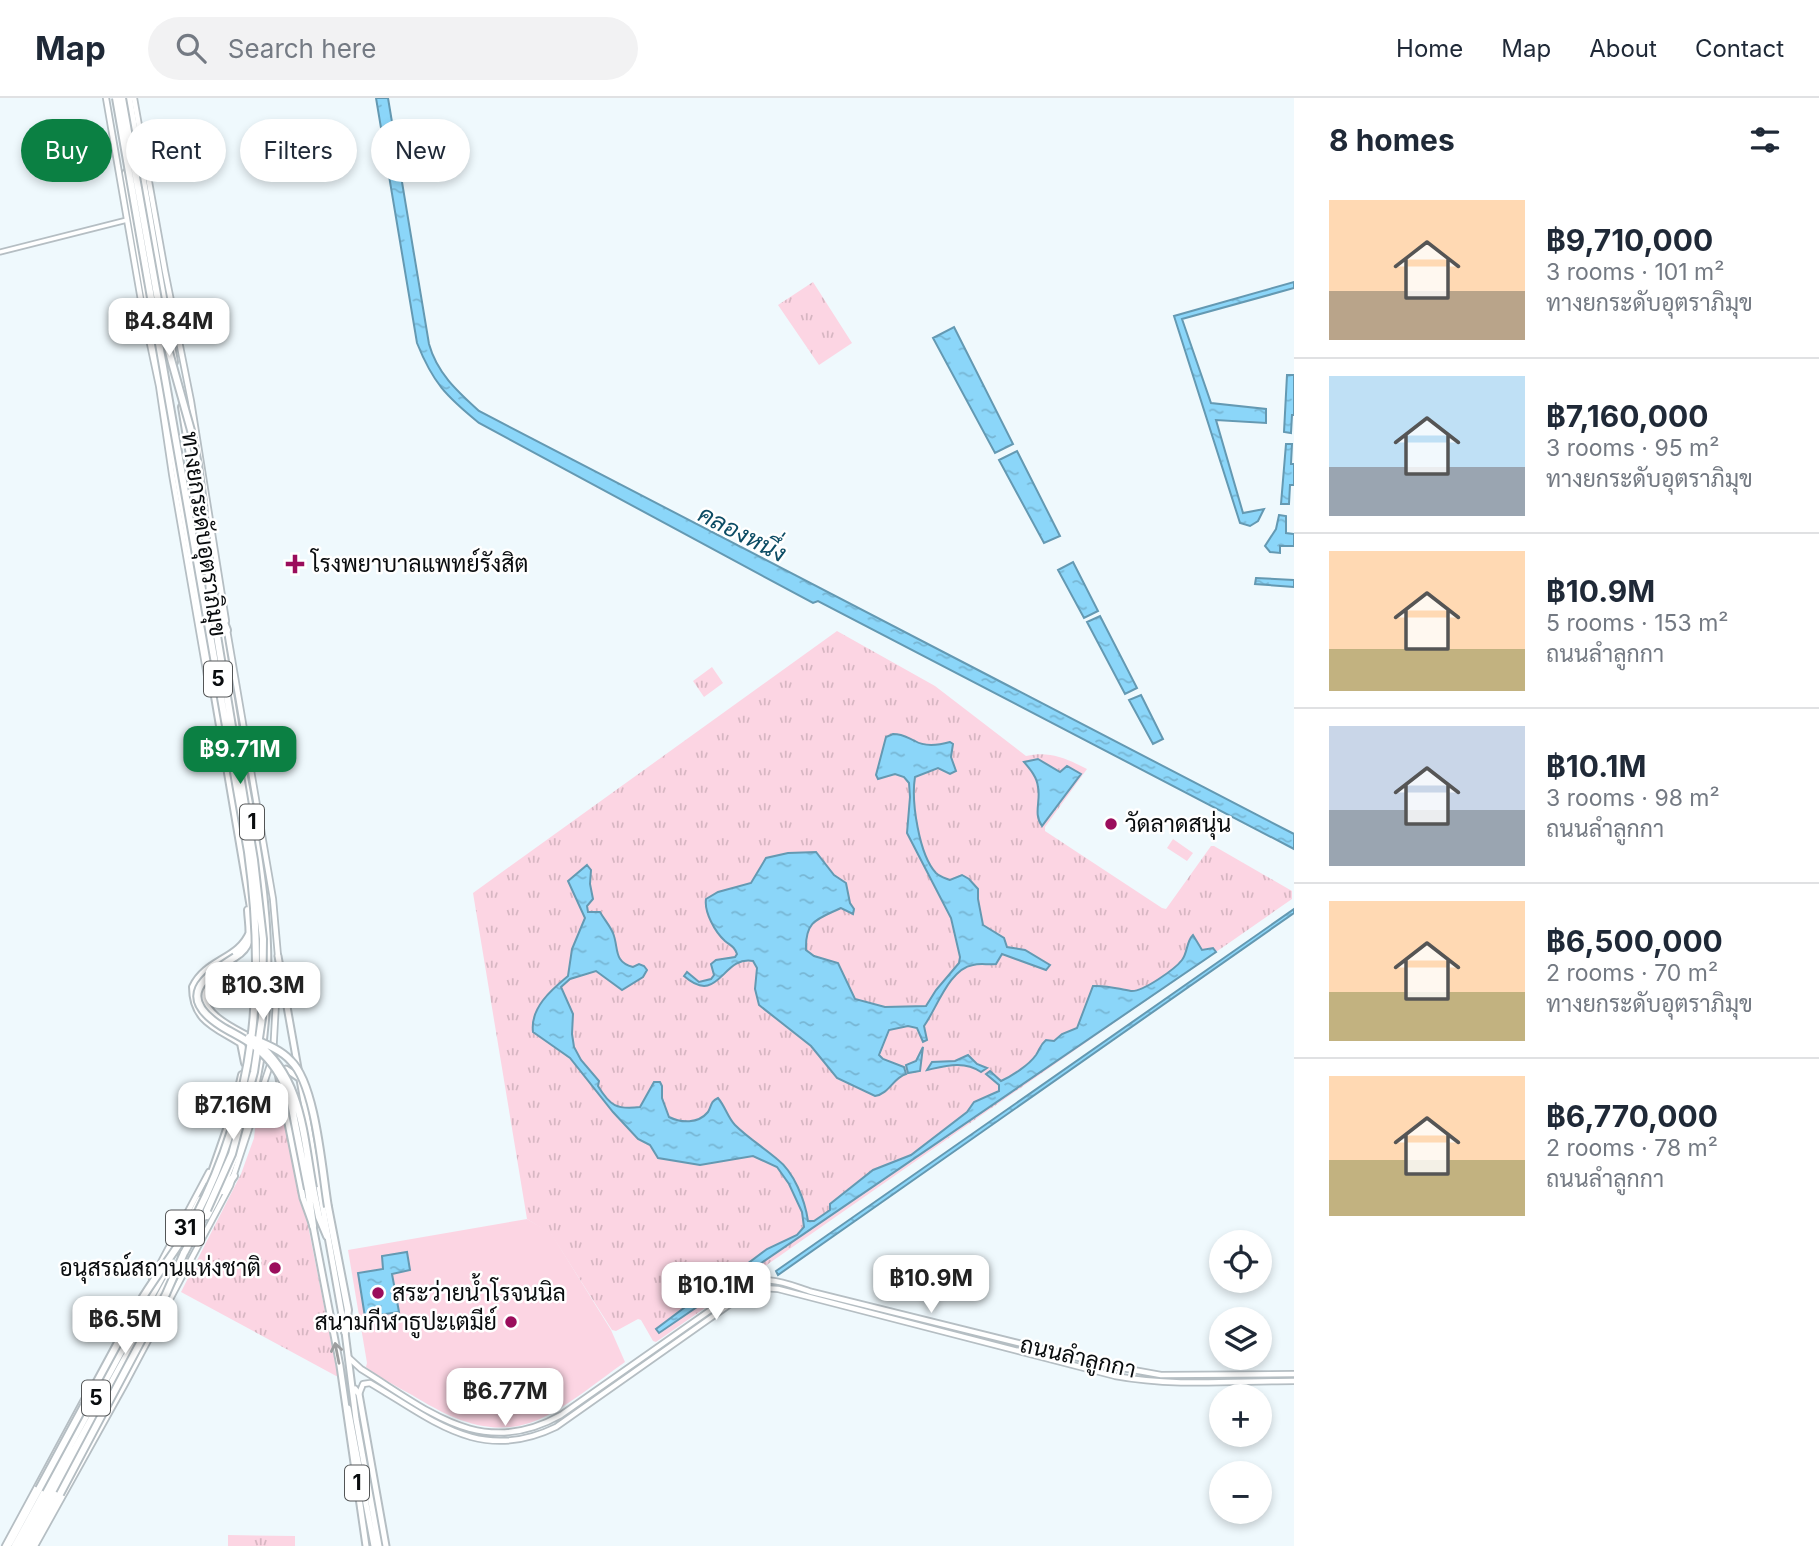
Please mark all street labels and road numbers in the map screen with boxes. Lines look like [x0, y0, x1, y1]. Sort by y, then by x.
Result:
street label: ทางยกระดับอุตราภิมุข [174, 430, 232, 639]
road number: 5 [204, 662, 232, 696]
road number: 1 [240, 804, 264, 840]
road number: 31 [166, 1210, 204, 1246]
street label: ถนนลำลูกกา [1017, 1330, 1139, 1387]
road number: 5 [82, 1380, 110, 1416]
road number: 1 [345, 1466, 369, 1500]

